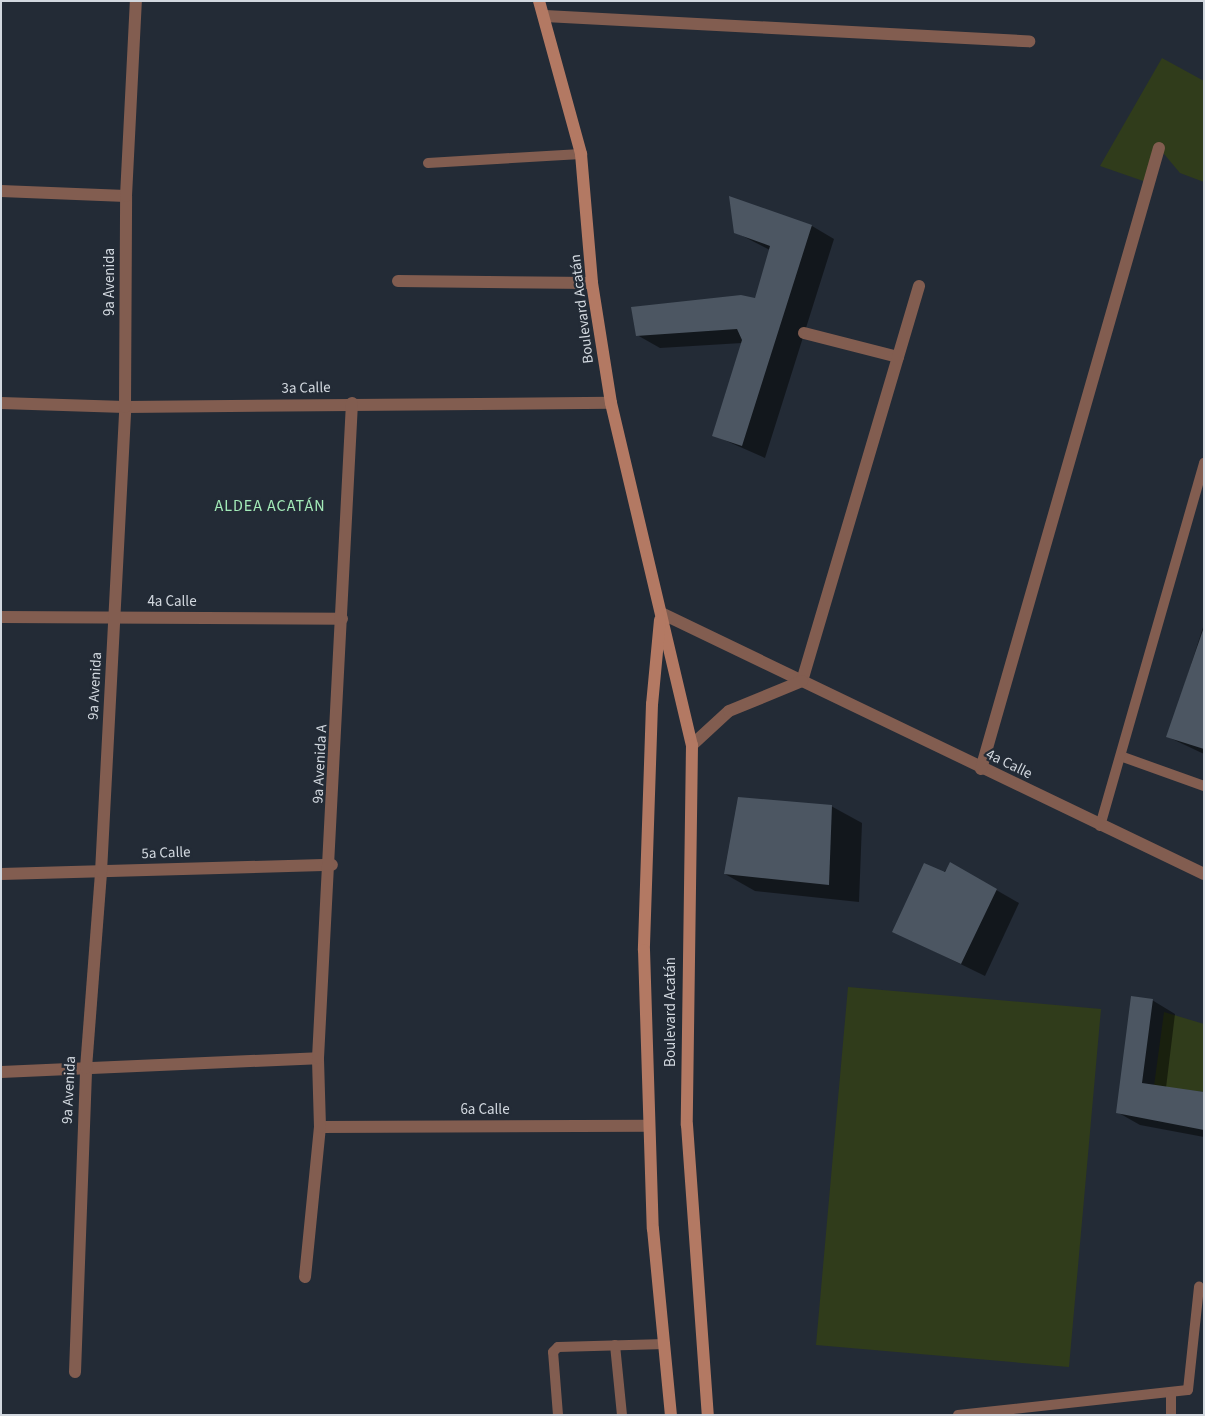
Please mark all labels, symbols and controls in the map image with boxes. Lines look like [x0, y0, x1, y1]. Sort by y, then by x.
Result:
street label: 9a Avenida [101, 248, 119, 316]
street label: Boulevard Acatán [566, 253, 598, 365]
street label: 3a Calle [281, 379, 331, 397]
district label: ALDEA ACATÁN [213, 496, 327, 516]
street label: 4a Calle [147, 593, 197, 611]
street label: 9a Avenida [84, 651, 106, 721]
street label: 9a Avenida A [309, 724, 331, 804]
street label: 4a Calle [983, 745, 1035, 783]
street label: 5a Calle [141, 843, 191, 863]
street label: Boulevard Acatán [662, 957, 680, 1067]
street label: 9a Avenida [58, 1055, 80, 1125]
street label: 6a Calle [460, 1101, 510, 1119]

